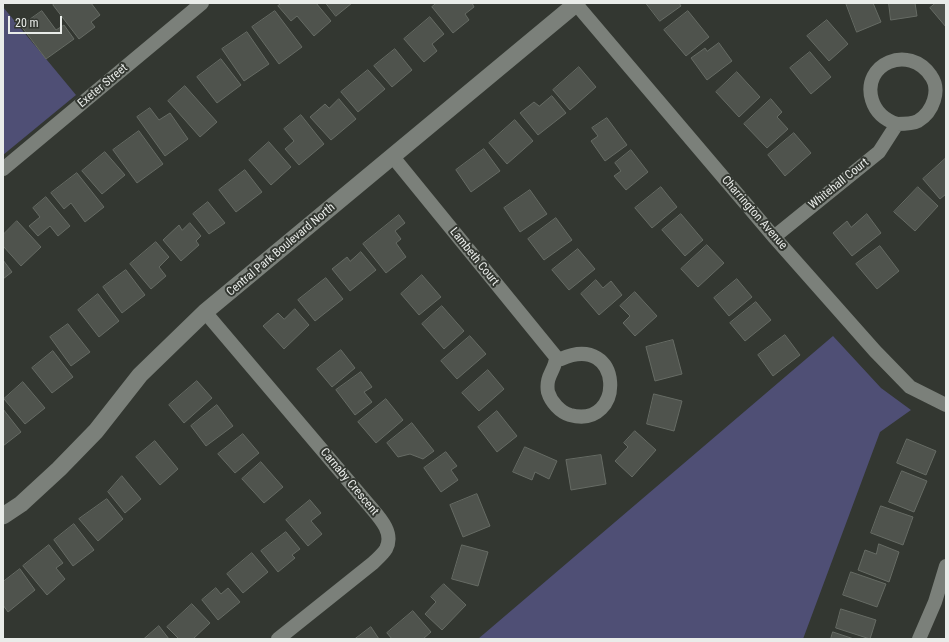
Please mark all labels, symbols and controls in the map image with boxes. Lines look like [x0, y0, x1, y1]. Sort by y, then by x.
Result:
scale bar [10, 8, 64, 34]
text: 20 m [15, 16, 39, 30]
street label: Exeter Street [75, 61, 131, 111]
street label: Whitehall Court [806, 155, 872, 213]
street label: Charrington Avenue [718, 173, 790, 253]
street label: Central Park Boulevard North [224, 200, 338, 300]
street label: Lambeth Court [446, 225, 502, 289]
street label: Carnaby Crescent [317, 445, 381, 519]

